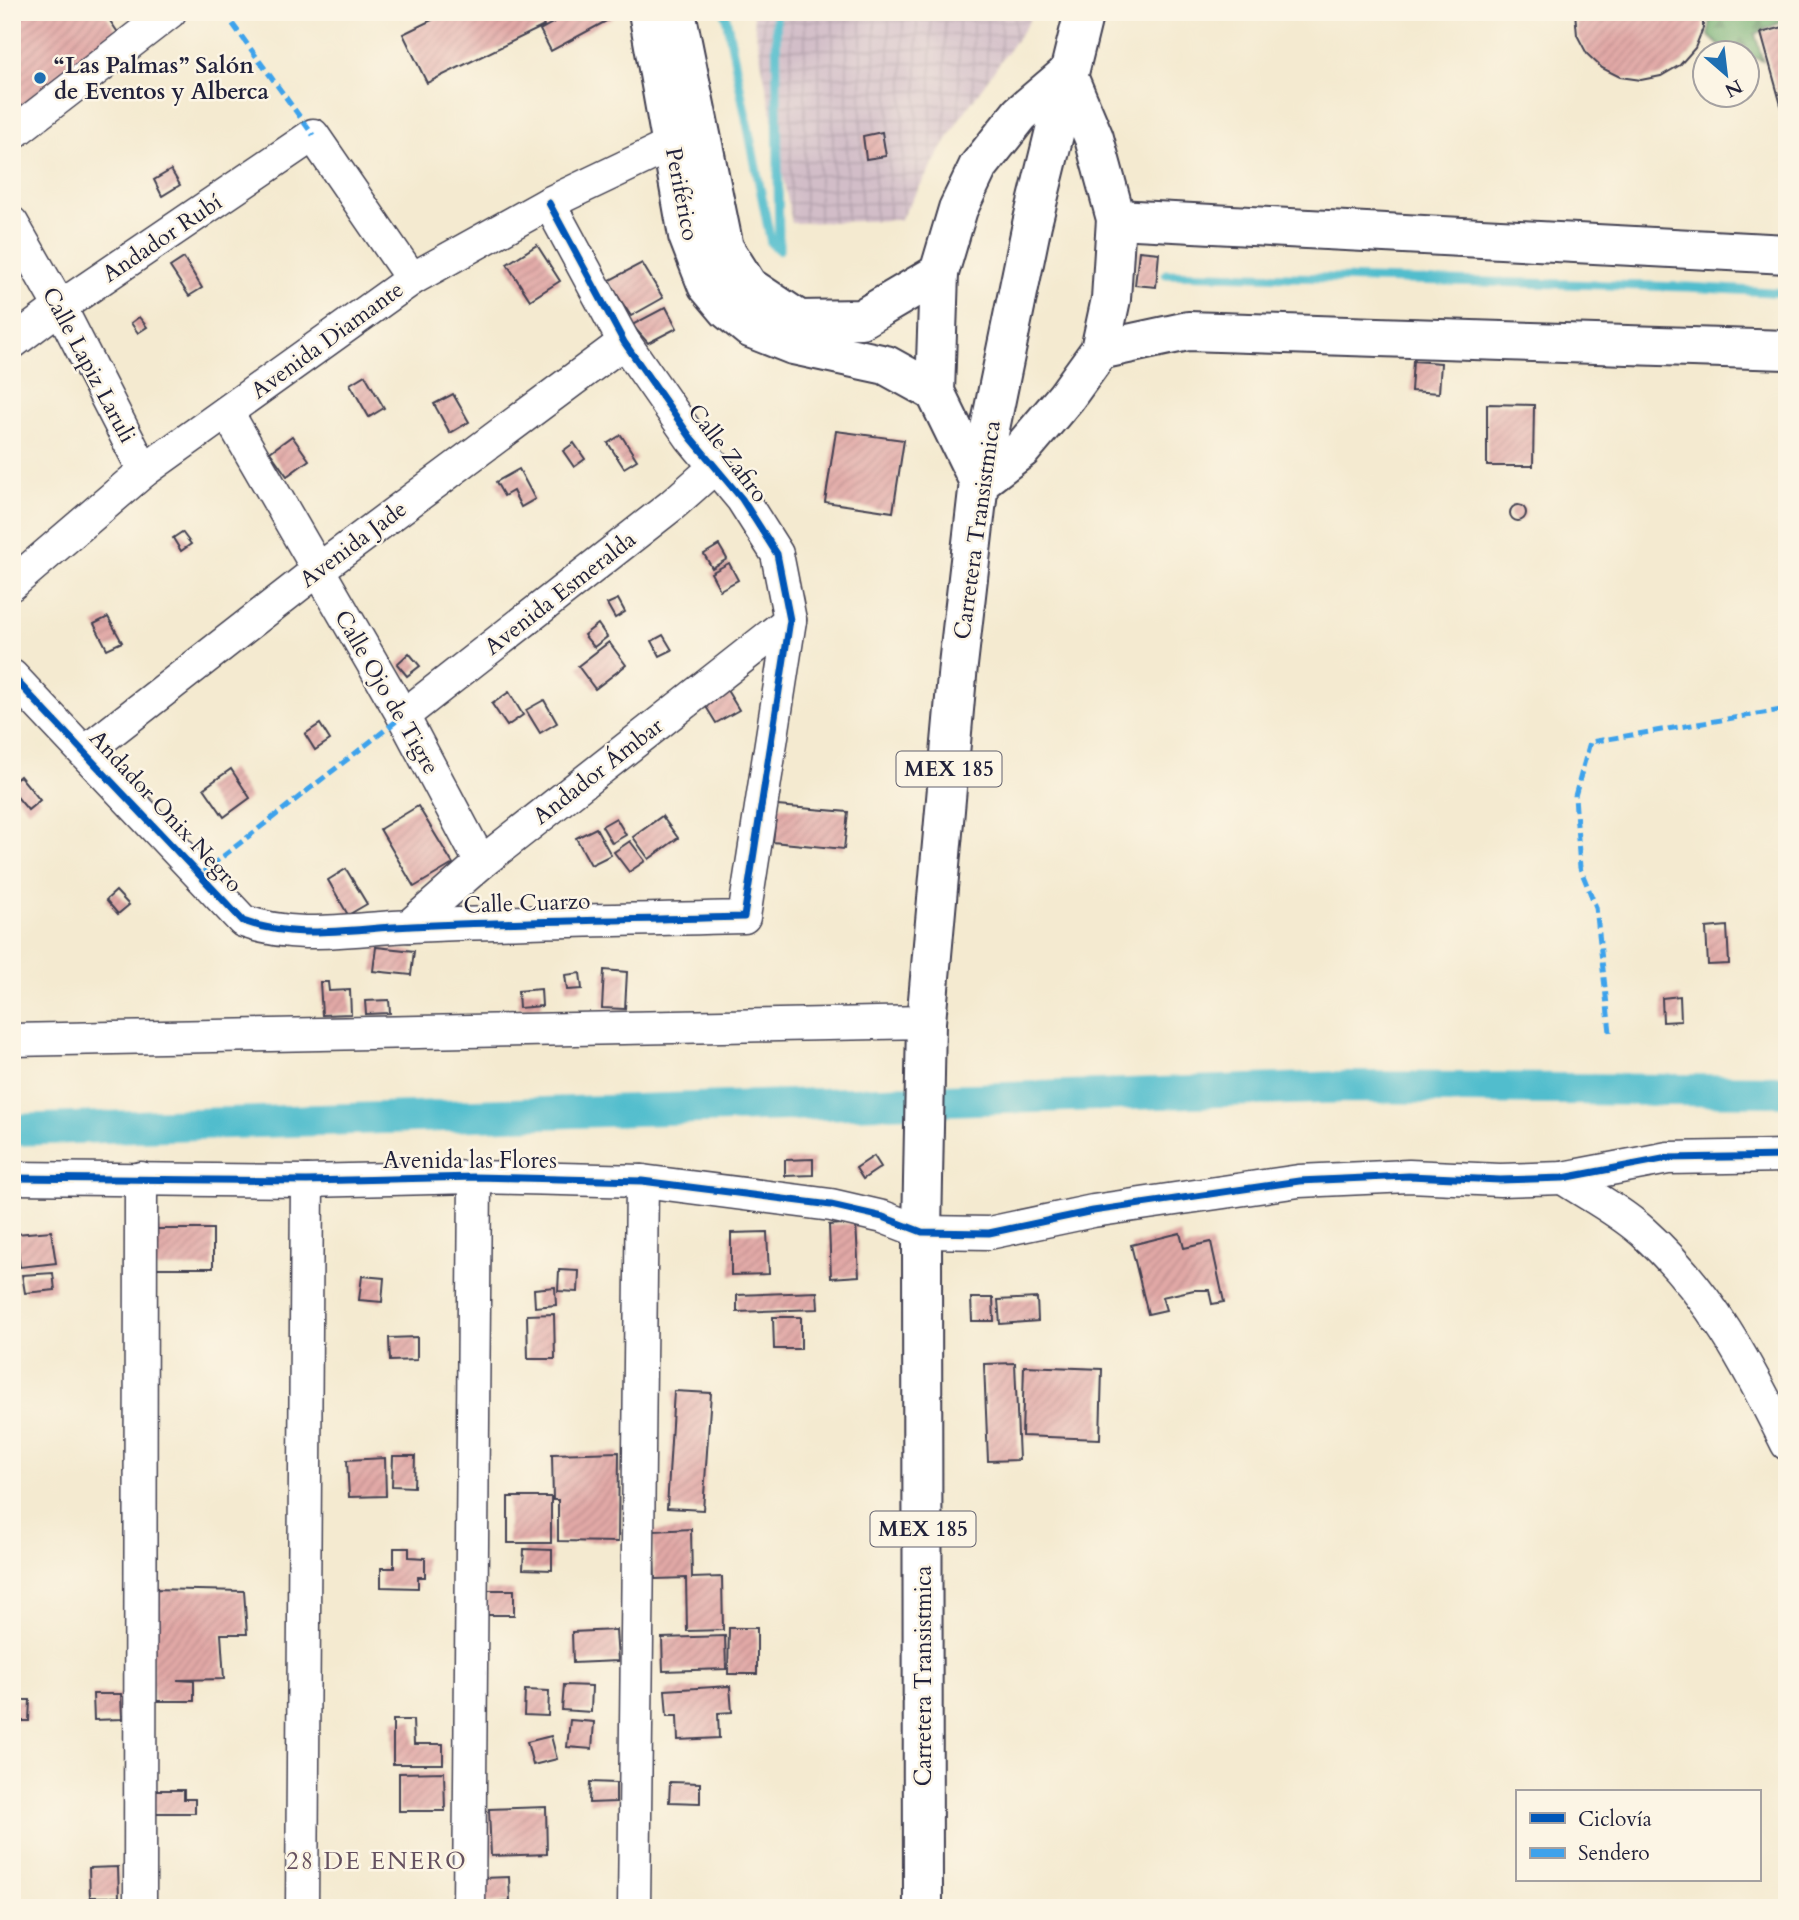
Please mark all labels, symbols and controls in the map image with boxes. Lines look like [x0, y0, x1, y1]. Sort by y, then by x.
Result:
north arrow [1690, 38, 1760, 108]
place label: “Las Palmas” Salón de Eventos y Alberca [54, 50, 270, 107]
marker: “Las Palmas” Salón de Eventos y Alberca [32, 70, 48, 86]
text: N [1720, 73, 1747, 104]
street label: Periférico [658, 145, 706, 243]
street label: Andador Rubí [96, 187, 228, 289]
street label: Avenida Diamante [244, 274, 410, 406]
street label: Calle Lapiz Laruli [35, 282, 143, 448]
street label: Calle Zafiro [681, 397, 775, 509]
street label: Carretera Transistmica [946, 419, 1008, 641]
street label: Avenida Jade [293, 493, 413, 595]
street label: Avenida Esmeralda [478, 524, 642, 662]
street label: Calle Ojo de Tigre [327, 604, 447, 780]
street label: Andador Ámbar [526, 710, 670, 832]
street label: Andador Onix Negro [82, 723, 250, 899]
road number: MEX 185 [897, 752, 1002, 786]
street label: Calle Cuarzo [463, 885, 591, 921]
street label: Avenida las Flores [383, 1145, 557, 1176]
road number: MEX 185 [870, 1512, 976, 1546]
street label: Carretera Transistmica [908, 1566, 939, 1786]
legend [1516, 1790, 1760, 1882]
text: Ciclovía [1578, 1805, 1652, 1834]
text: Sendero [1578, 1839, 1650, 1868]
district label: 28 DE ENERO [286, 1845, 468, 1878]

